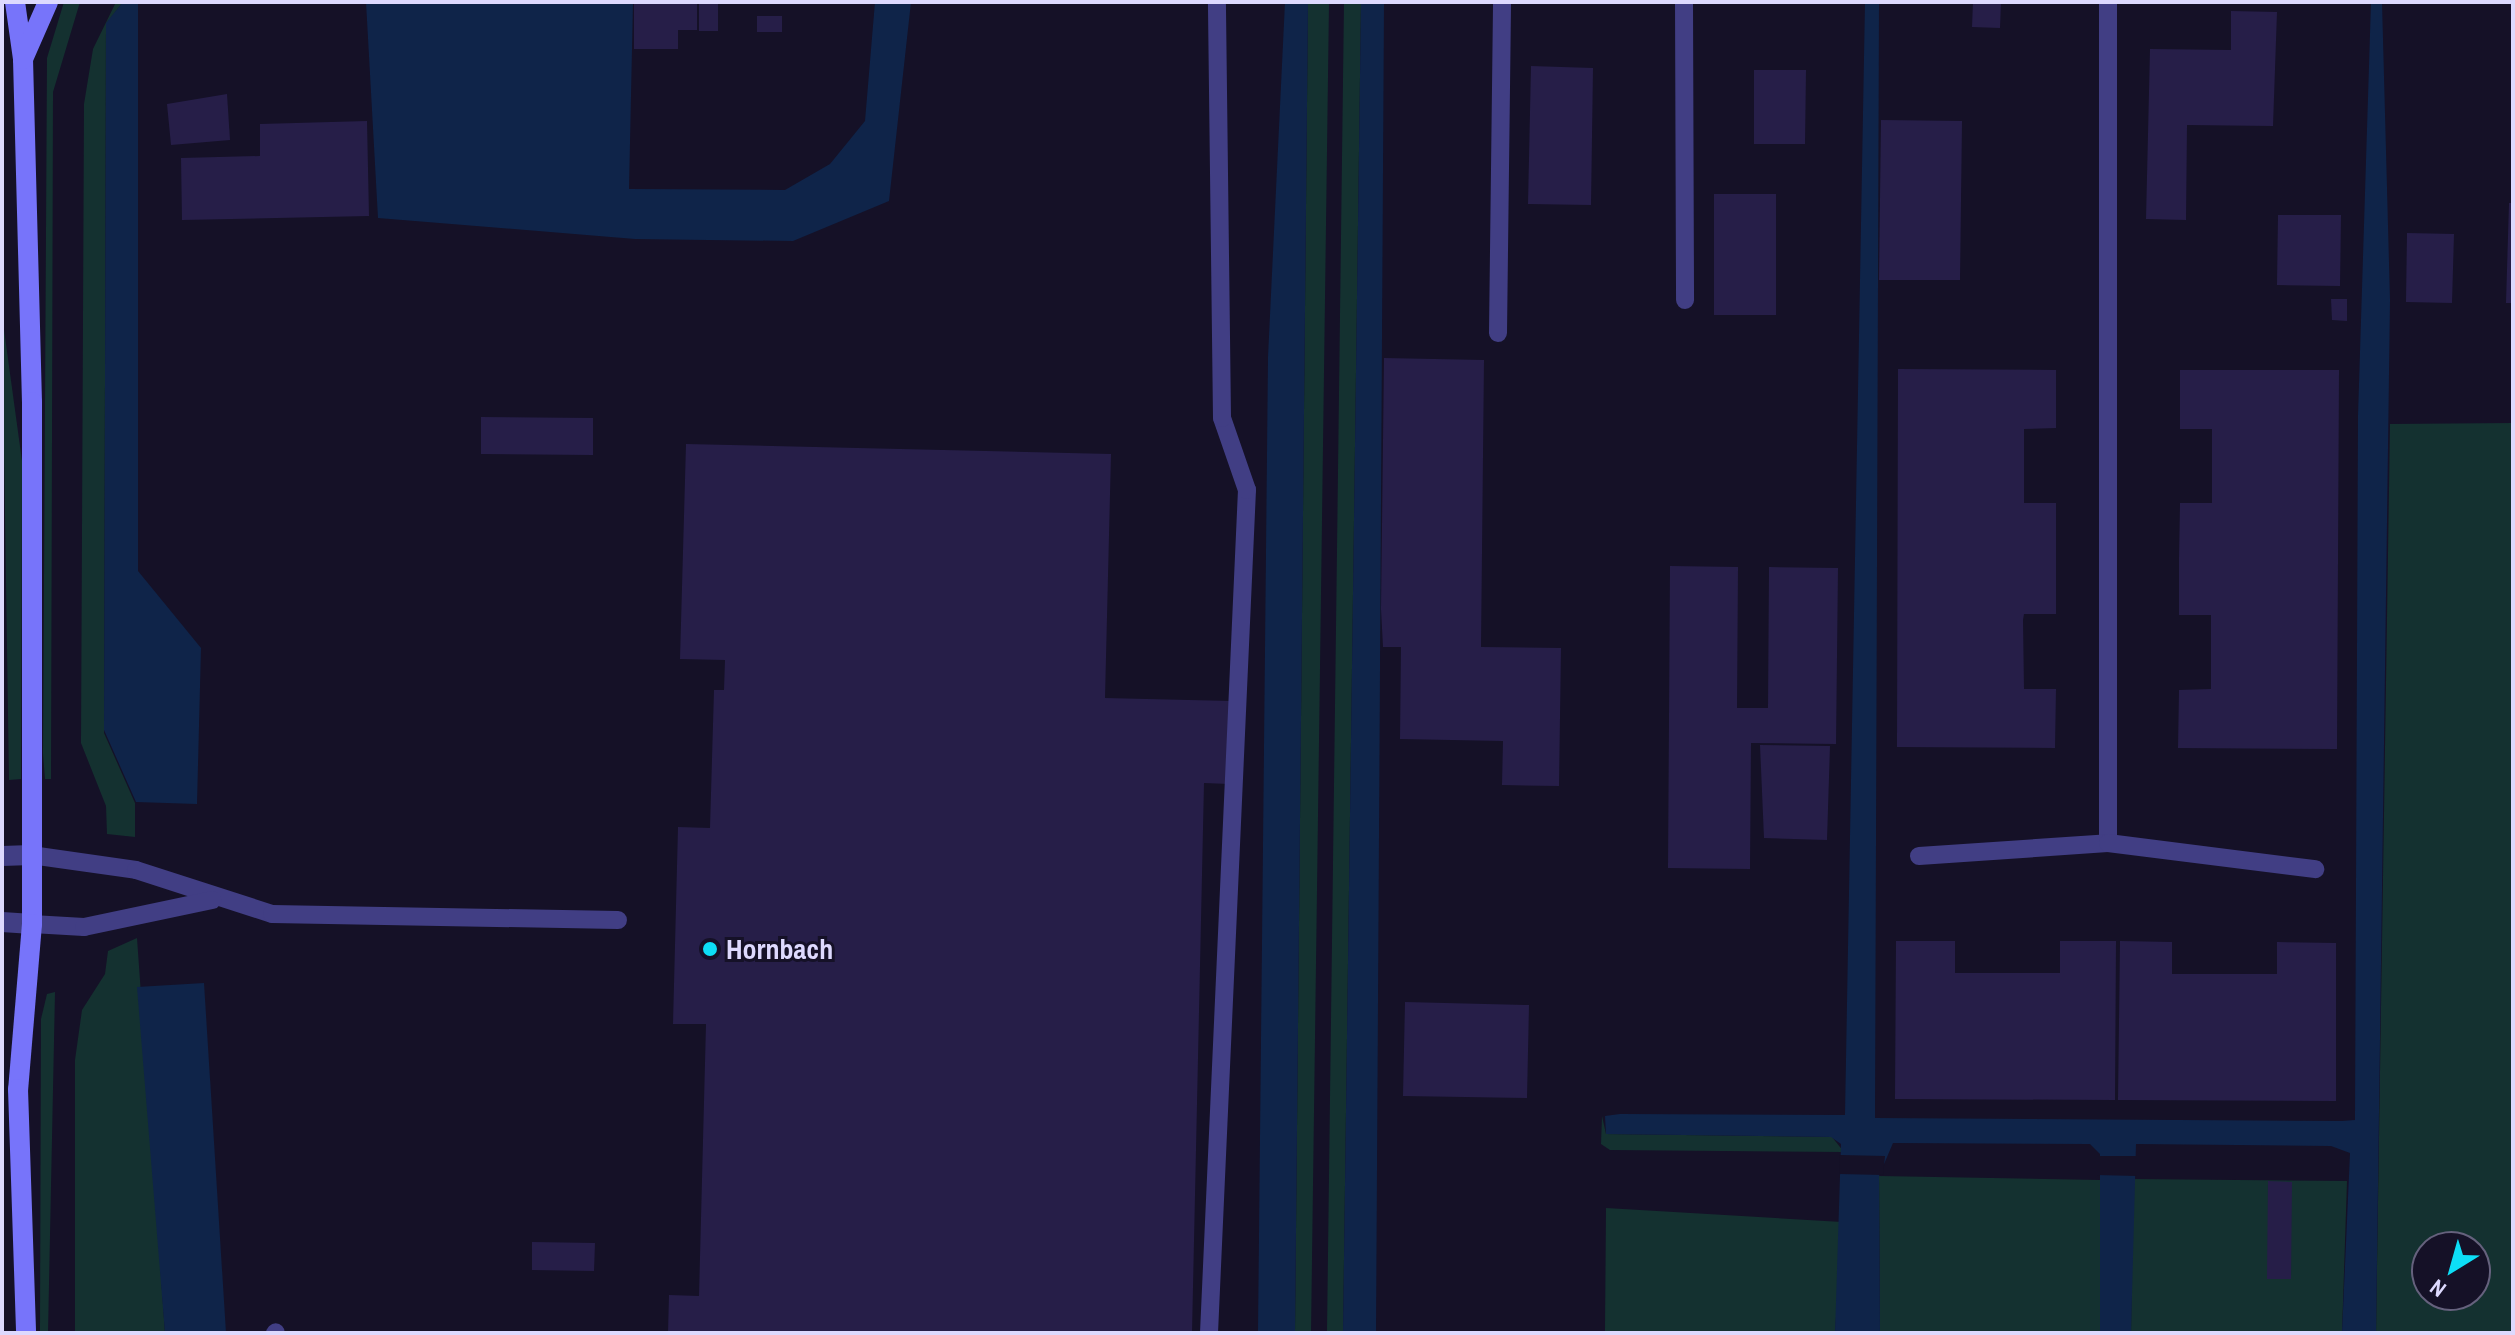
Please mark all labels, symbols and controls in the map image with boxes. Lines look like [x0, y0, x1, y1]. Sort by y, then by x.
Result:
place label: Hornbach [726, 932, 833, 966]
marker: Hornbach [701, 940, 719, 958]
north arrow [2411, 1231, 2491, 1311]
text: N [2424, 1273, 2452, 1304]

